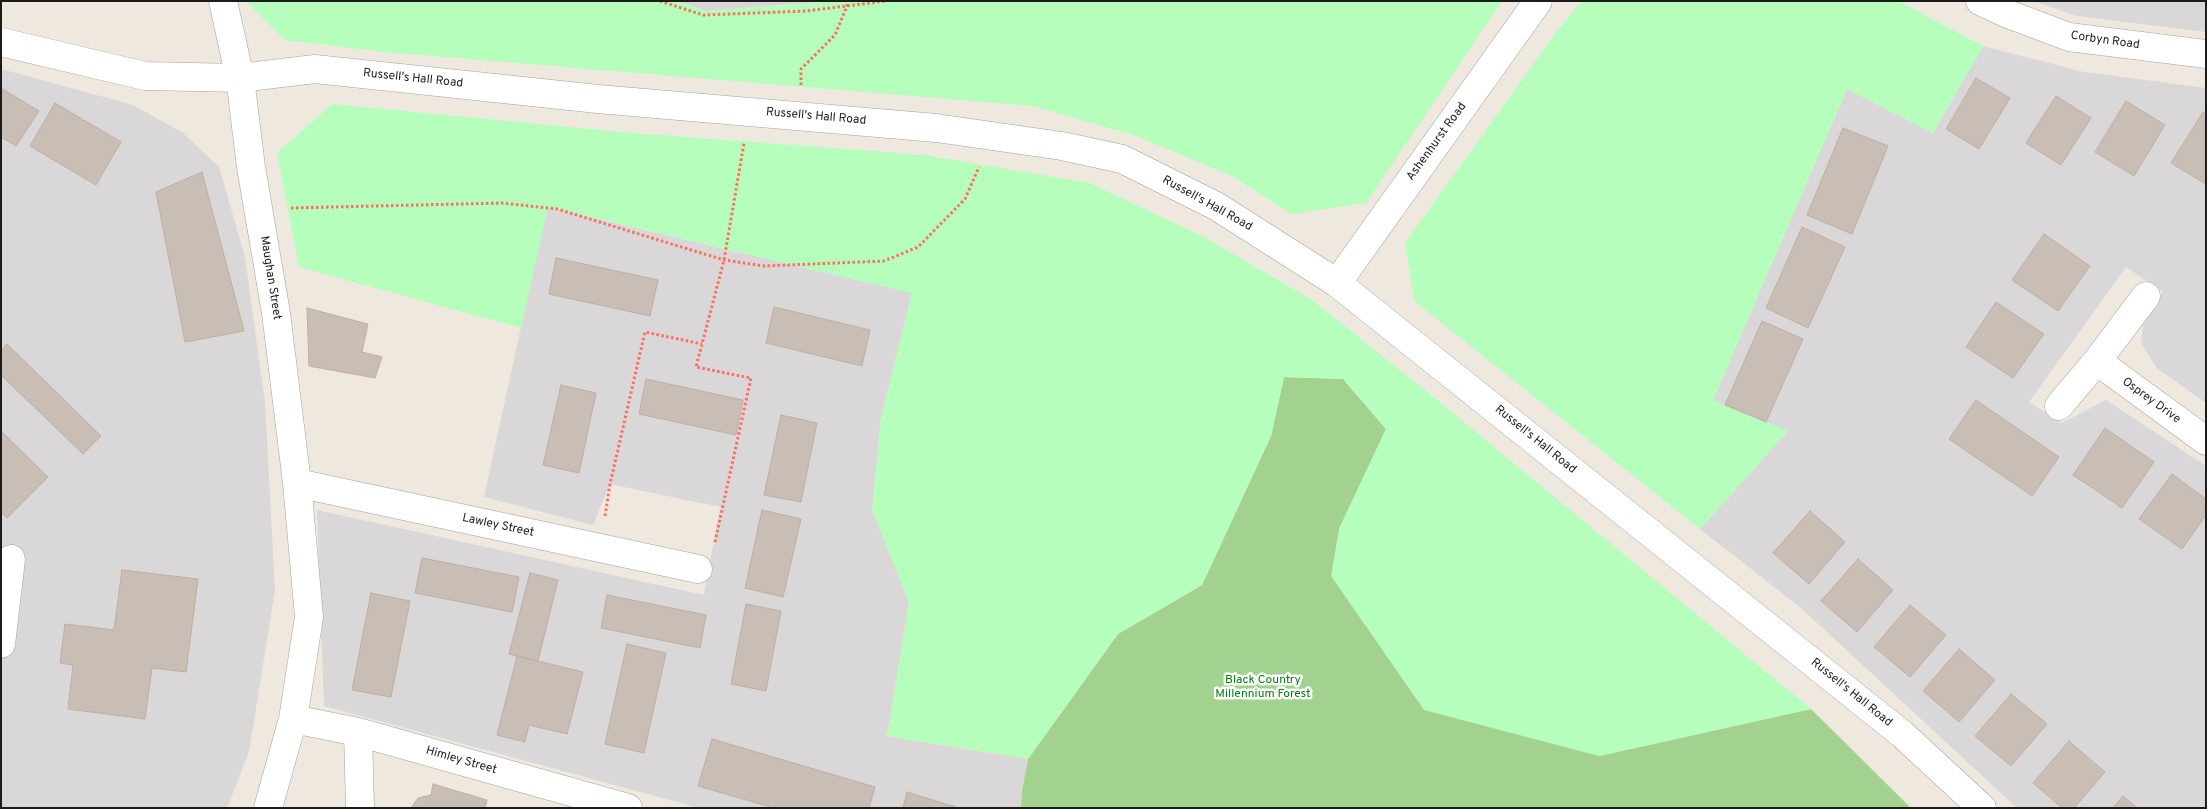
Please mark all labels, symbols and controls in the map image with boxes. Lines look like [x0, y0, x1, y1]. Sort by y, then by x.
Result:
street label: Corbyn Road [2070, 29, 2140, 53]
street label: Russell's Hall Road [362, 67, 464, 91]
street label: Ashenhurst Road [1404, 100, 1470, 184]
street label: Russell's Hall Road [765, 105, 867, 129]
street label: Russell's Hall Road [1159, 173, 1255, 235]
street label: Maughan Street [256, 235, 284, 321]
street label: Osprey Drive [2119, 375, 2183, 427]
street label: Russell's Hall Road [1491, 403, 1579, 477]
street label: Lawley Street [461, 511, 535, 541]
street label: Russell's Hall Road [1807, 656, 1895, 730]
park label: Black Country Millennium Forest [1215, 674, 1311, 702]
street label: Himley Street [424, 744, 498, 778]

